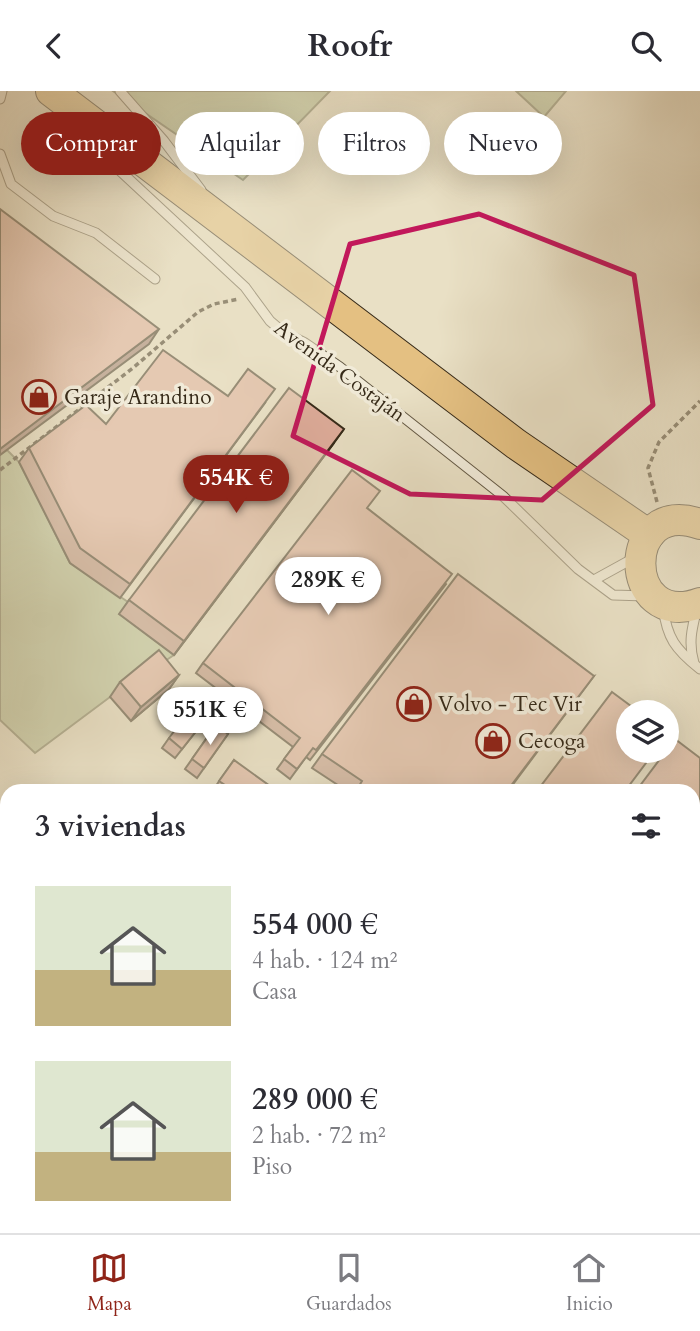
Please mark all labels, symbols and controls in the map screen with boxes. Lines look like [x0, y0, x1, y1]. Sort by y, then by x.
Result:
text: Roofr [308, 24, 392, 68]
icon: back [35, 27, 73, 65]
icon: search [627, 27, 665, 65]
chip: Comprar [21, 112, 161, 175]
chip: Alquilar [175, 112, 304, 175]
chip: Filtros [318, 112, 430, 175]
chip: Nuevo [444, 112, 562, 175]
street label: Avenida Costaján [268, 314, 411, 429]
shop icon: Garaje Arandino [20, 378, 58, 416]
place label: Garaje Arandino [64, 383, 212, 412]
pin: 554K € [179, 455, 293, 515]
text: 554K € [199, 462, 273, 493]
pin: 289K € [271, 557, 385, 617]
text: 289K € [291, 564, 365, 595]
shop icon: Volvo - Tec Vir [395, 685, 433, 723]
pin: 551K € [153, 687, 267, 747]
place label: Volvo - Tec Vir [438, 690, 582, 719]
text: 551K € [173, 694, 247, 725]
map controls [616, 700, 679, 763]
button: layers [616, 700, 679, 763]
shop icon: Cecoga [474, 722, 512, 760]
place label: Cecoga [518, 727, 585, 756]
text: 3 viviendas [35, 806, 186, 847]
icon: filters [627, 807, 665, 845]
text: 554 000 € [252, 904, 378, 945]
icon: home [91, 914, 175, 998]
text: 4 hab. · 124 m² [252, 945, 398, 976]
text: Casa [252, 976, 297, 1007]
text: 289 000 € [252, 1079, 378, 1120]
icon: home [91, 1089, 175, 1173]
text: 2 hab. · 72 m² [252, 1120, 386, 1151]
text: Piso [252, 1151, 292, 1182]
tab: Mapa [87, 1249, 132, 1317]
tab: Guardados [306, 1249, 392, 1317]
tab: Inicio [566, 1249, 613, 1317]

